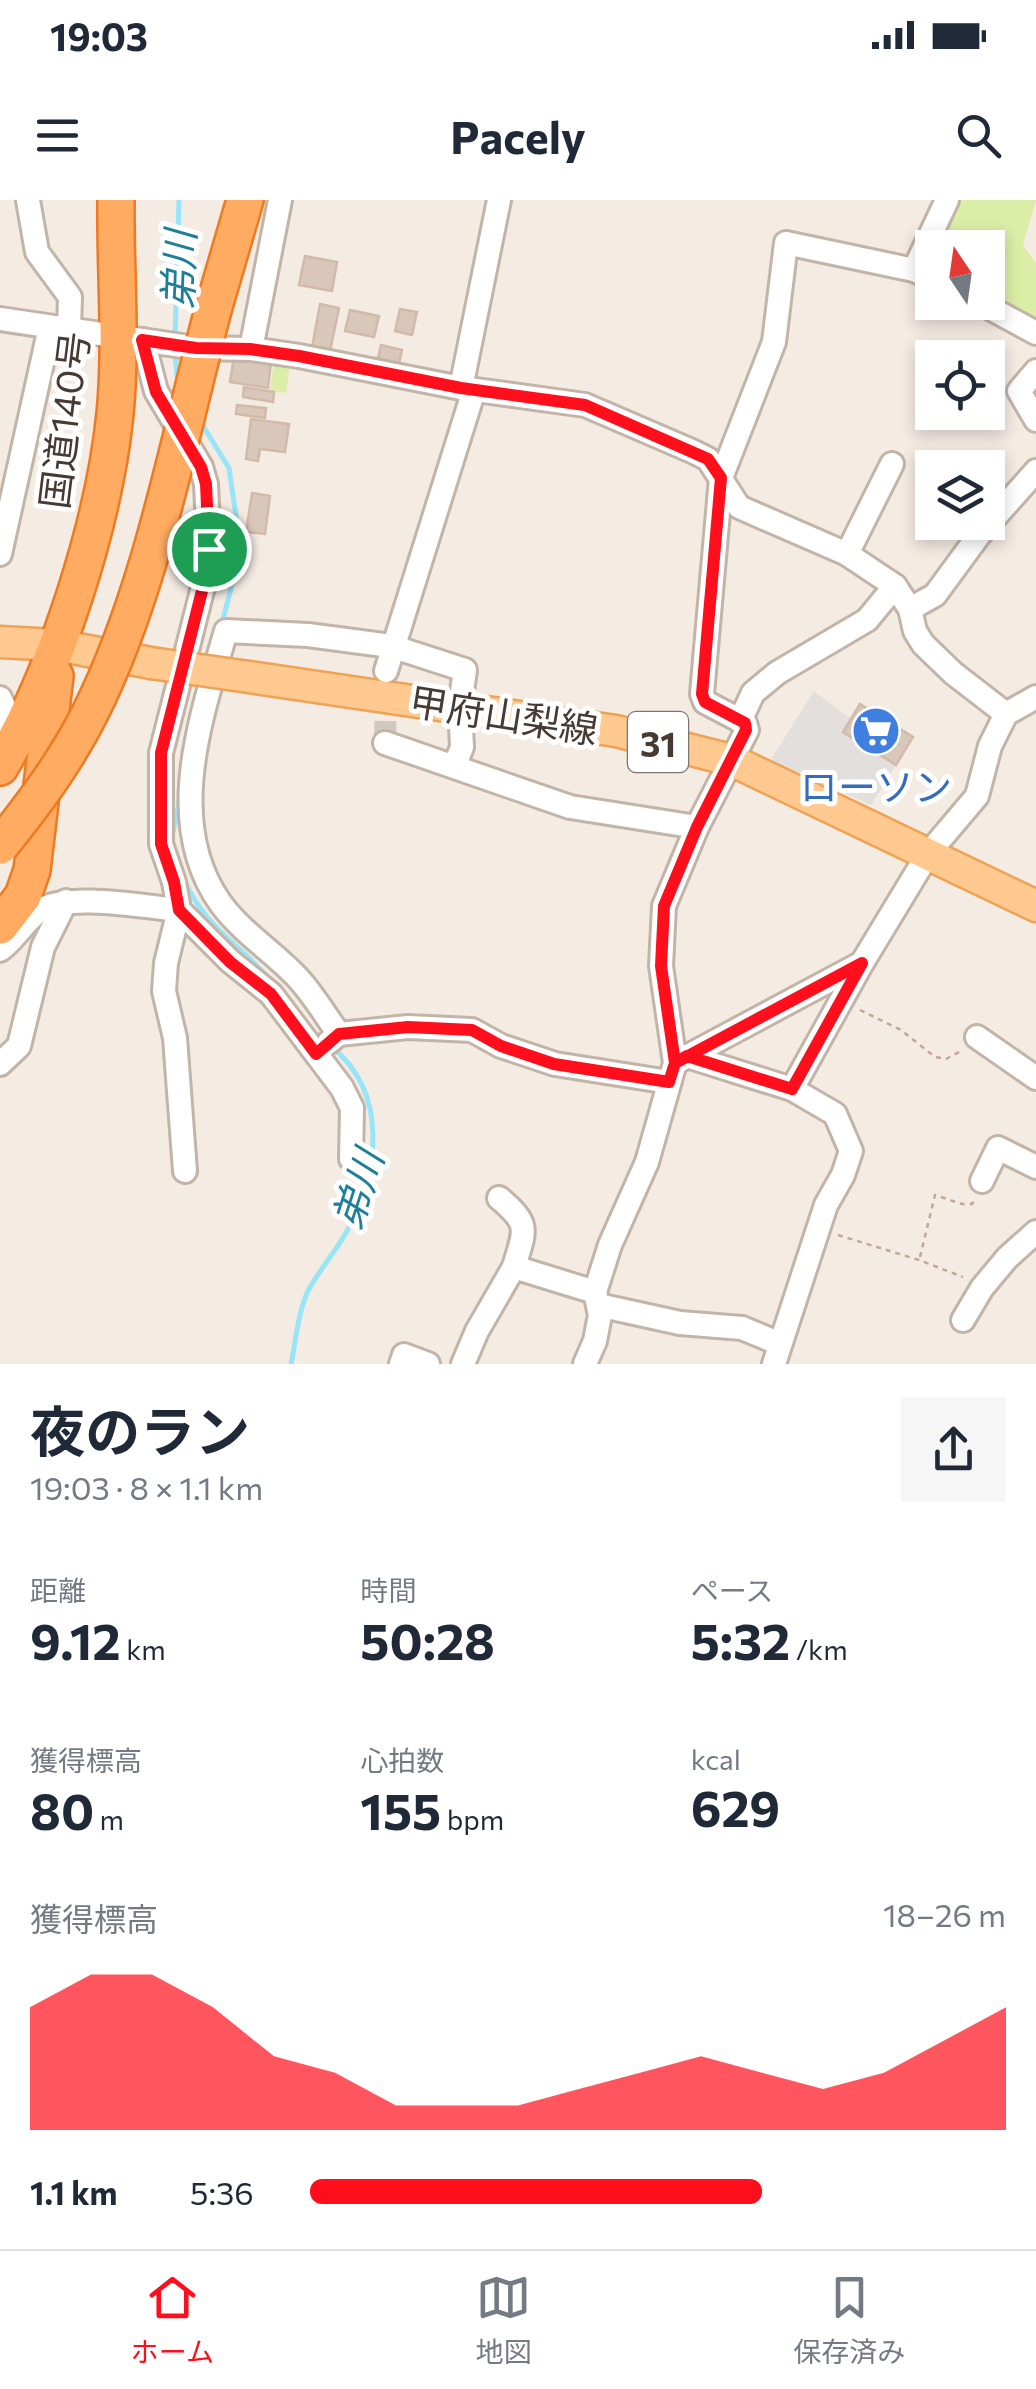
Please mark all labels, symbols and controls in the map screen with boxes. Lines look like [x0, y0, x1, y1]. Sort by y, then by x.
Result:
text: 19:03 [50, 12, 148, 59]
icon: menu [30, 108, 85, 163]
text: Pacely [450, 108, 586, 163]
icon: search [951, 108, 1006, 163]
water label: 弟川 [151, 225, 203, 311]
north arrow [915, 230, 1005, 320]
map controls [915, 230, 1005, 540]
street label: 国道140号 [29, 329, 97, 511]
button: locate [915, 340, 1005, 430]
button: layers [915, 450, 1005, 540]
pin [167, 507, 252, 592]
icon: arrive [182, 522, 237, 577]
street label: 甲府山梨線 [406, 676, 602, 752]
supermarket icon: ローソン [850, 705, 902, 757]
road number: 31 [628, 712, 688, 772]
place label: ローソン [800, 762, 952, 809]
water label: 弟川 [320, 1140, 393, 1235]
text: 夜のラン [30, 1396, 250, 1463]
button: share [901, 1397, 1006, 1502]
text: 19:03 · 8 × 1.1 km [30, 1467, 263, 1507]
text: 距離 [30, 1573, 86, 1607]
text: 時間 [360, 1573, 416, 1607]
text: ペース [691, 1573, 773, 1607]
text: 9.12 [30, 1609, 121, 1670]
text: 50:28 [360, 1609, 495, 1670]
text: 5:32 [691, 1609, 790, 1670]
text: km [121, 1632, 166, 1666]
text: /km [790, 1632, 848, 1666]
text: kcal [691, 1742, 741, 1776]
text: 獲得標高 [30, 1743, 142, 1777]
text: 心拍数 [360, 1743, 444, 1777]
text: 629 [691, 1776, 780, 1837]
text: 80 [30, 1779, 94, 1840]
text: 155 [360, 1779, 441, 1840]
text: m [94, 1802, 124, 1836]
text: bpm [441, 1802, 504, 1836]
text: 18–26 m [883, 1894, 1006, 1934]
text: 獲得標高 [30, 1898, 158, 1938]
text: 1.1 km [30, 2172, 117, 2212]
text: 5:36 [190, 2172, 254, 2212]
tab: ホーム [131, 2270, 214, 2370]
tab: 地図 [476, 2270, 532, 2370]
tab: 保存済み [793, 2270, 905, 2370]

